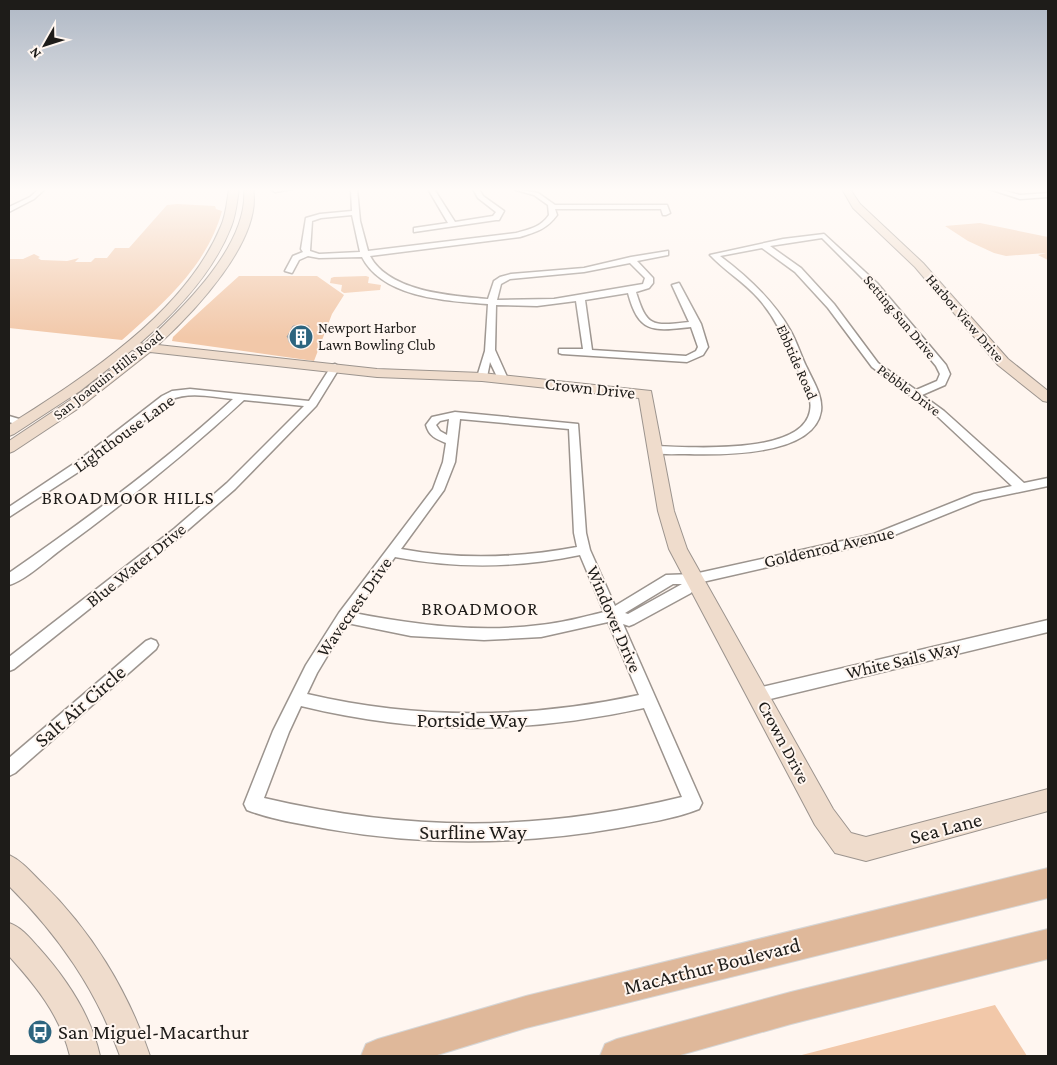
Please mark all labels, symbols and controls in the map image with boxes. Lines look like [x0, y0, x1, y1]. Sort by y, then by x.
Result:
north arrow [20, 20, 70, 70]
text: N [25, 44, 44, 62]
street label: Harbor View Drive [923, 271, 1008, 365]
street label: Setting Sun Drive [860, 272, 940, 363]
place label: Newport Harbor Lawn Bowling Club [318, 320, 436, 354]
street label: Ebbtide Road [773, 322, 821, 402]
building icon: Newport Harbor Lawn Bowling Club [288, 324, 314, 350]
street label: San Joaquin Hills Road [50, 327, 167, 424]
street label: Pebble Drive [874, 361, 944, 419]
street label: Crown Drive [544, 373, 636, 403]
street label: Lighthouse Lane [70, 390, 178, 476]
district label: BROADMOOR HILLS [41, 487, 215, 508]
street label: Blue Water Drive [82, 519, 190, 611]
street label: Goldenrod Avenue [762, 522, 896, 572]
street label: Wavecrest Drive [312, 553, 396, 661]
street label: Windover Drive [583, 563, 646, 675]
district label: BROADMOOR [421, 598, 539, 619]
street label: White Sails Way [844, 637, 963, 683]
street label: Salt Air Circle [29, 660, 131, 752]
street label: Crown Drive [754, 697, 814, 787]
street label: Portside Way [417, 708, 527, 732]
street label: Sea Lane [907, 807, 985, 849]
street label: Surfline Way [419, 820, 527, 844]
street label: MacArthur Boulevard [621, 932, 803, 1000]
bus stop icon: San Miguel-Macarthur [27, 1019, 53, 1045]
place label: San Miguel-Macarthur [58, 1020, 250, 1044]

